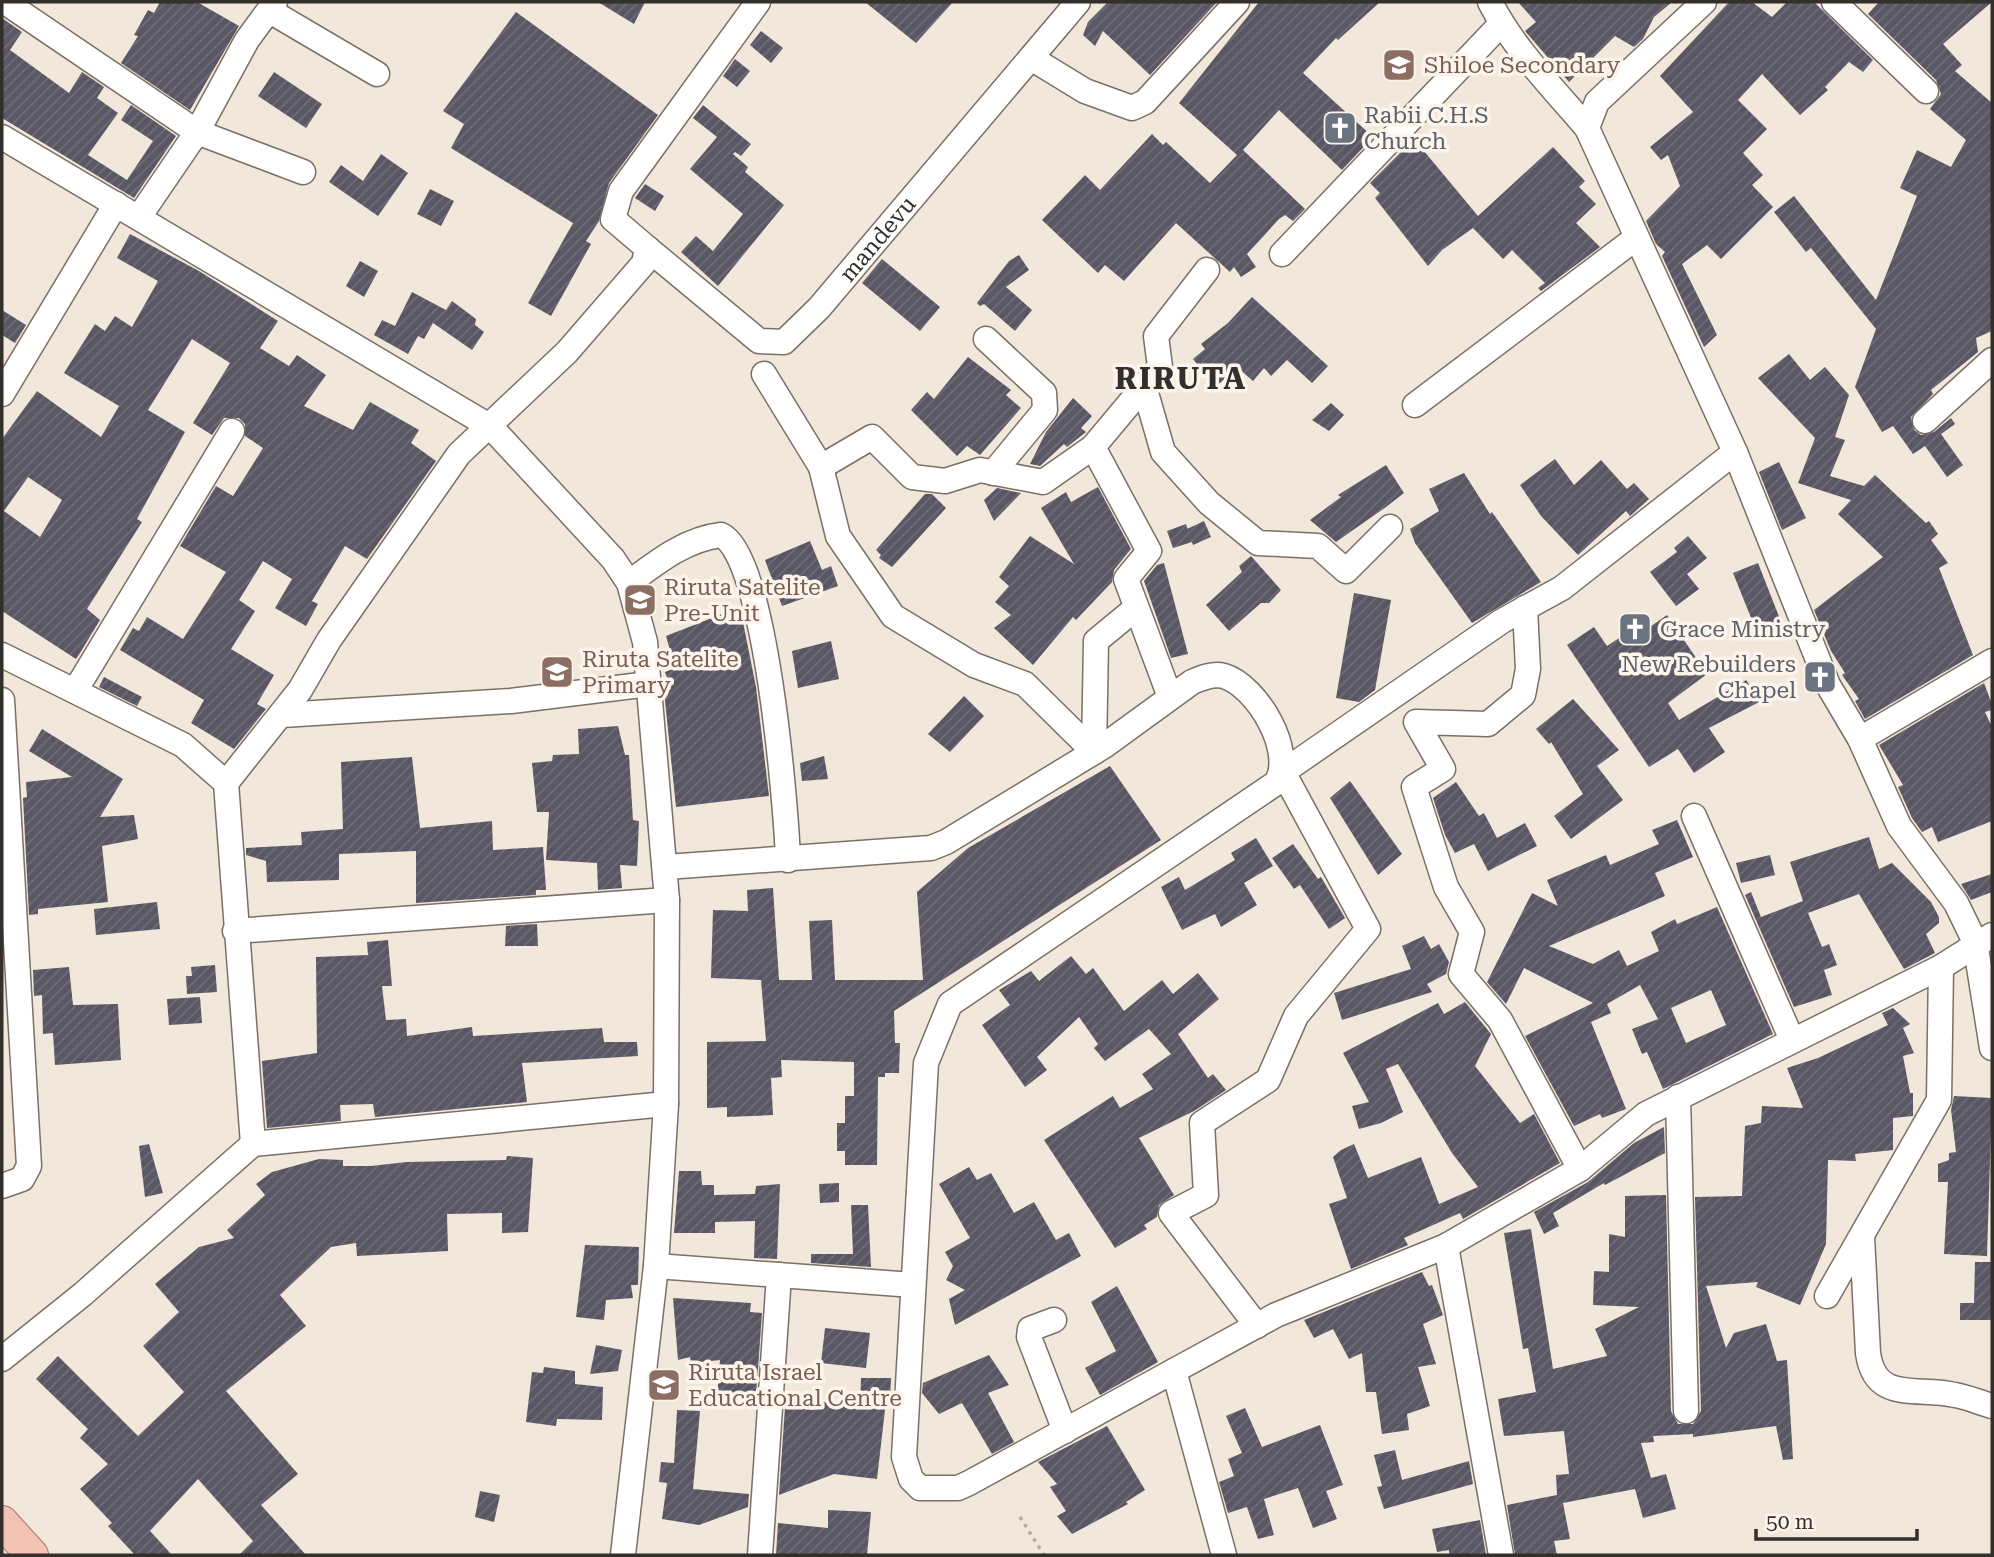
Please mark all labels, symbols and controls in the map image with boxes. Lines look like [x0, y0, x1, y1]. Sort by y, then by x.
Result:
school or university icon: Shiloe Secondary [1380, 46, 1418, 84]
place label: Shiloe Secondary [1424, 52, 1621, 79]
place label: Rabii C.H.S Church [1364, 102, 1489, 155]
church icon: Rabii C.H.S Church [1321, 109, 1359, 147]
street label: mandevu [834, 191, 921, 287]
district label: RIRUTA [1115, 361, 1247, 396]
place label: Riruta Satelite Pre-Unit [664, 574, 821, 627]
school or university icon: Riruta Satelite Pre-Unit [621, 581, 659, 619]
church icon: Grace Ministry [1616, 610, 1654, 648]
place label: Grace Ministry [1660, 616, 1826, 643]
place label: Riruta Satelite Primary [582, 646, 739, 699]
place label: New Rebuilders Chapel [1621, 651, 1796, 704]
school or university icon: Riruta Satelite Primary [538, 653, 576, 691]
church icon: New Rebuilders Chapel [1801, 658, 1839, 696]
place label: Riruta Israel Educational Centre [688, 1359, 902, 1412]
school or university icon: Riruta Israel Educational Centre [645, 1366, 683, 1404]
scale bar [1756, 1498, 1917, 1542]
text: 50 m [1766, 1510, 1814, 1534]

